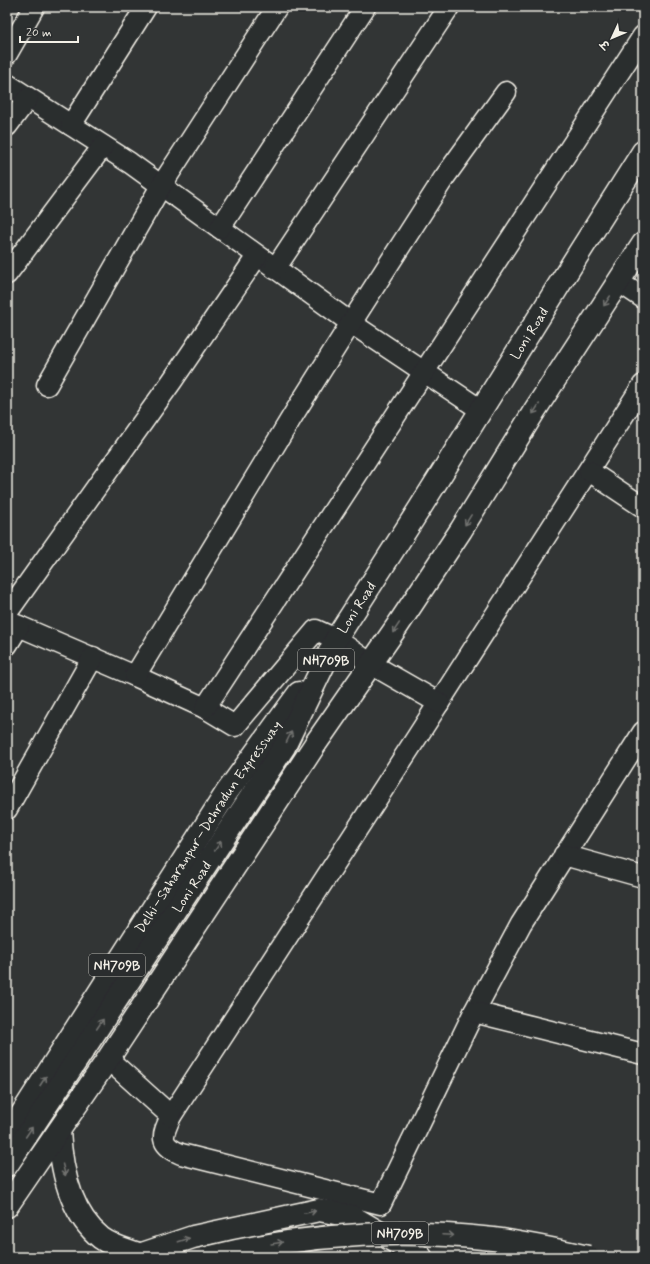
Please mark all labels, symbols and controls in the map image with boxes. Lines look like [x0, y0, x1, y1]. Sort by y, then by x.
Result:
scale bar [20, 18, 78, 44]
north arrow [592, 18, 632, 58]
text: 20 m [26, 25, 52, 41]
text: उ [597, 36, 614, 52]
one-way arrow [603, 295, 611, 306]
street label: Loni Road [507, 304, 553, 363]
one-way arrow [532, 403, 540, 414]
one-way arrow [463, 514, 471, 526]
street label: Loni Road [334, 578, 380, 637]
one-way arrow [392, 623, 400, 634]
road number: NH709B [298, 649, 354, 671]
street label: Delhi–Saharanpur–Dehradun Expressway [131, 717, 286, 937]
one-way arrow [286, 731, 293, 743]
one-way arrow [215, 840, 223, 852]
street label: Loni Road [169, 858, 216, 916]
road number: NH709B [89, 954, 145, 976]
one-way arrow [96, 1019, 104, 1030]
one-way arrow [39, 1075, 47, 1086]
one-way arrow [24, 1127, 33, 1138]
one-way arrow [61, 1163, 68, 1176]
one-way arrow [304, 1208, 317, 1216]
road number: NH709B [372, 1222, 428, 1244]
one-way arrow [441, 1231, 454, 1238]
one-way arrow [177, 1236, 189, 1244]
one-way arrow [270, 1239, 283, 1247]

